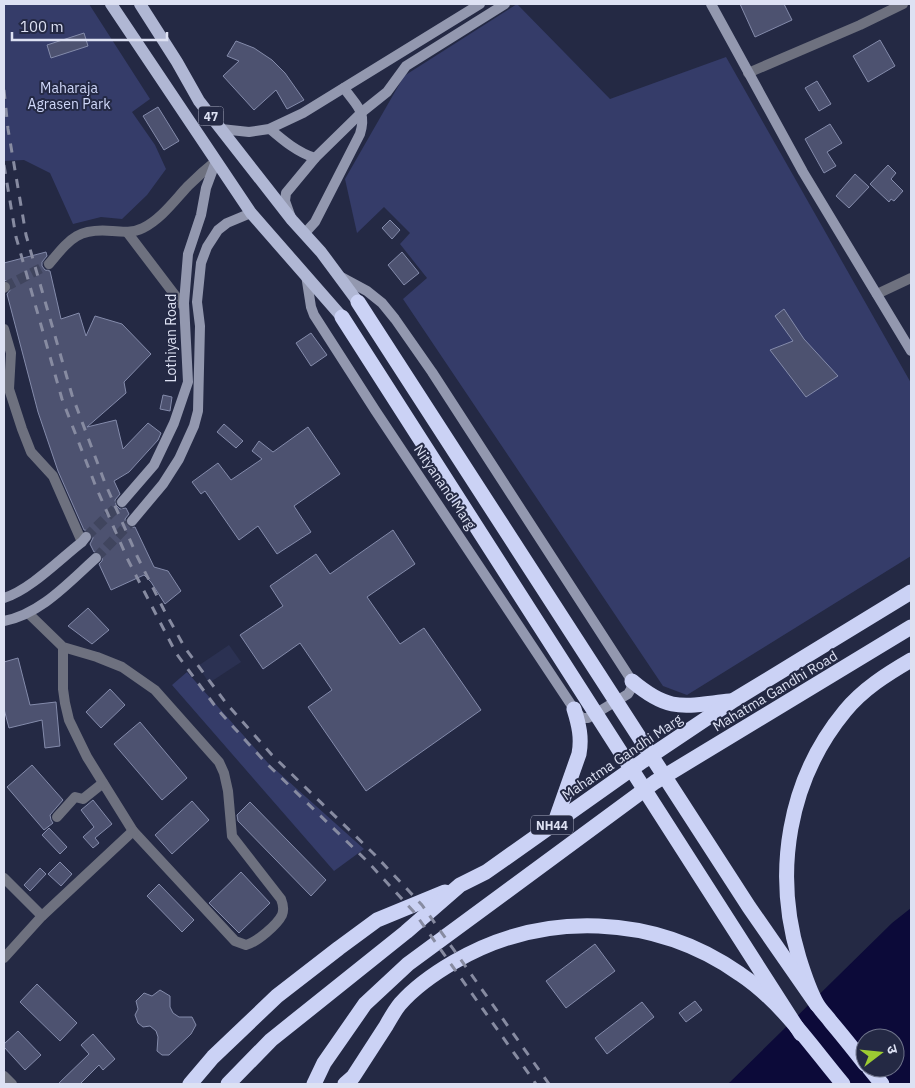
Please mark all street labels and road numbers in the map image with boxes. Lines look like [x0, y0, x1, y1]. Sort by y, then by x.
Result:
road number: 47 [198, 106, 224, 125]
street label: Lothiyan Road [162, 294, 180, 382]
street label: Nityanand Marg [410, 441, 480, 533]
street label: Mahatma Gandhi Road [709, 647, 841, 735]
street label: Mahatma Gandhi Marg [558, 710, 686, 804]
road number: NH44 [531, 816, 573, 834]

